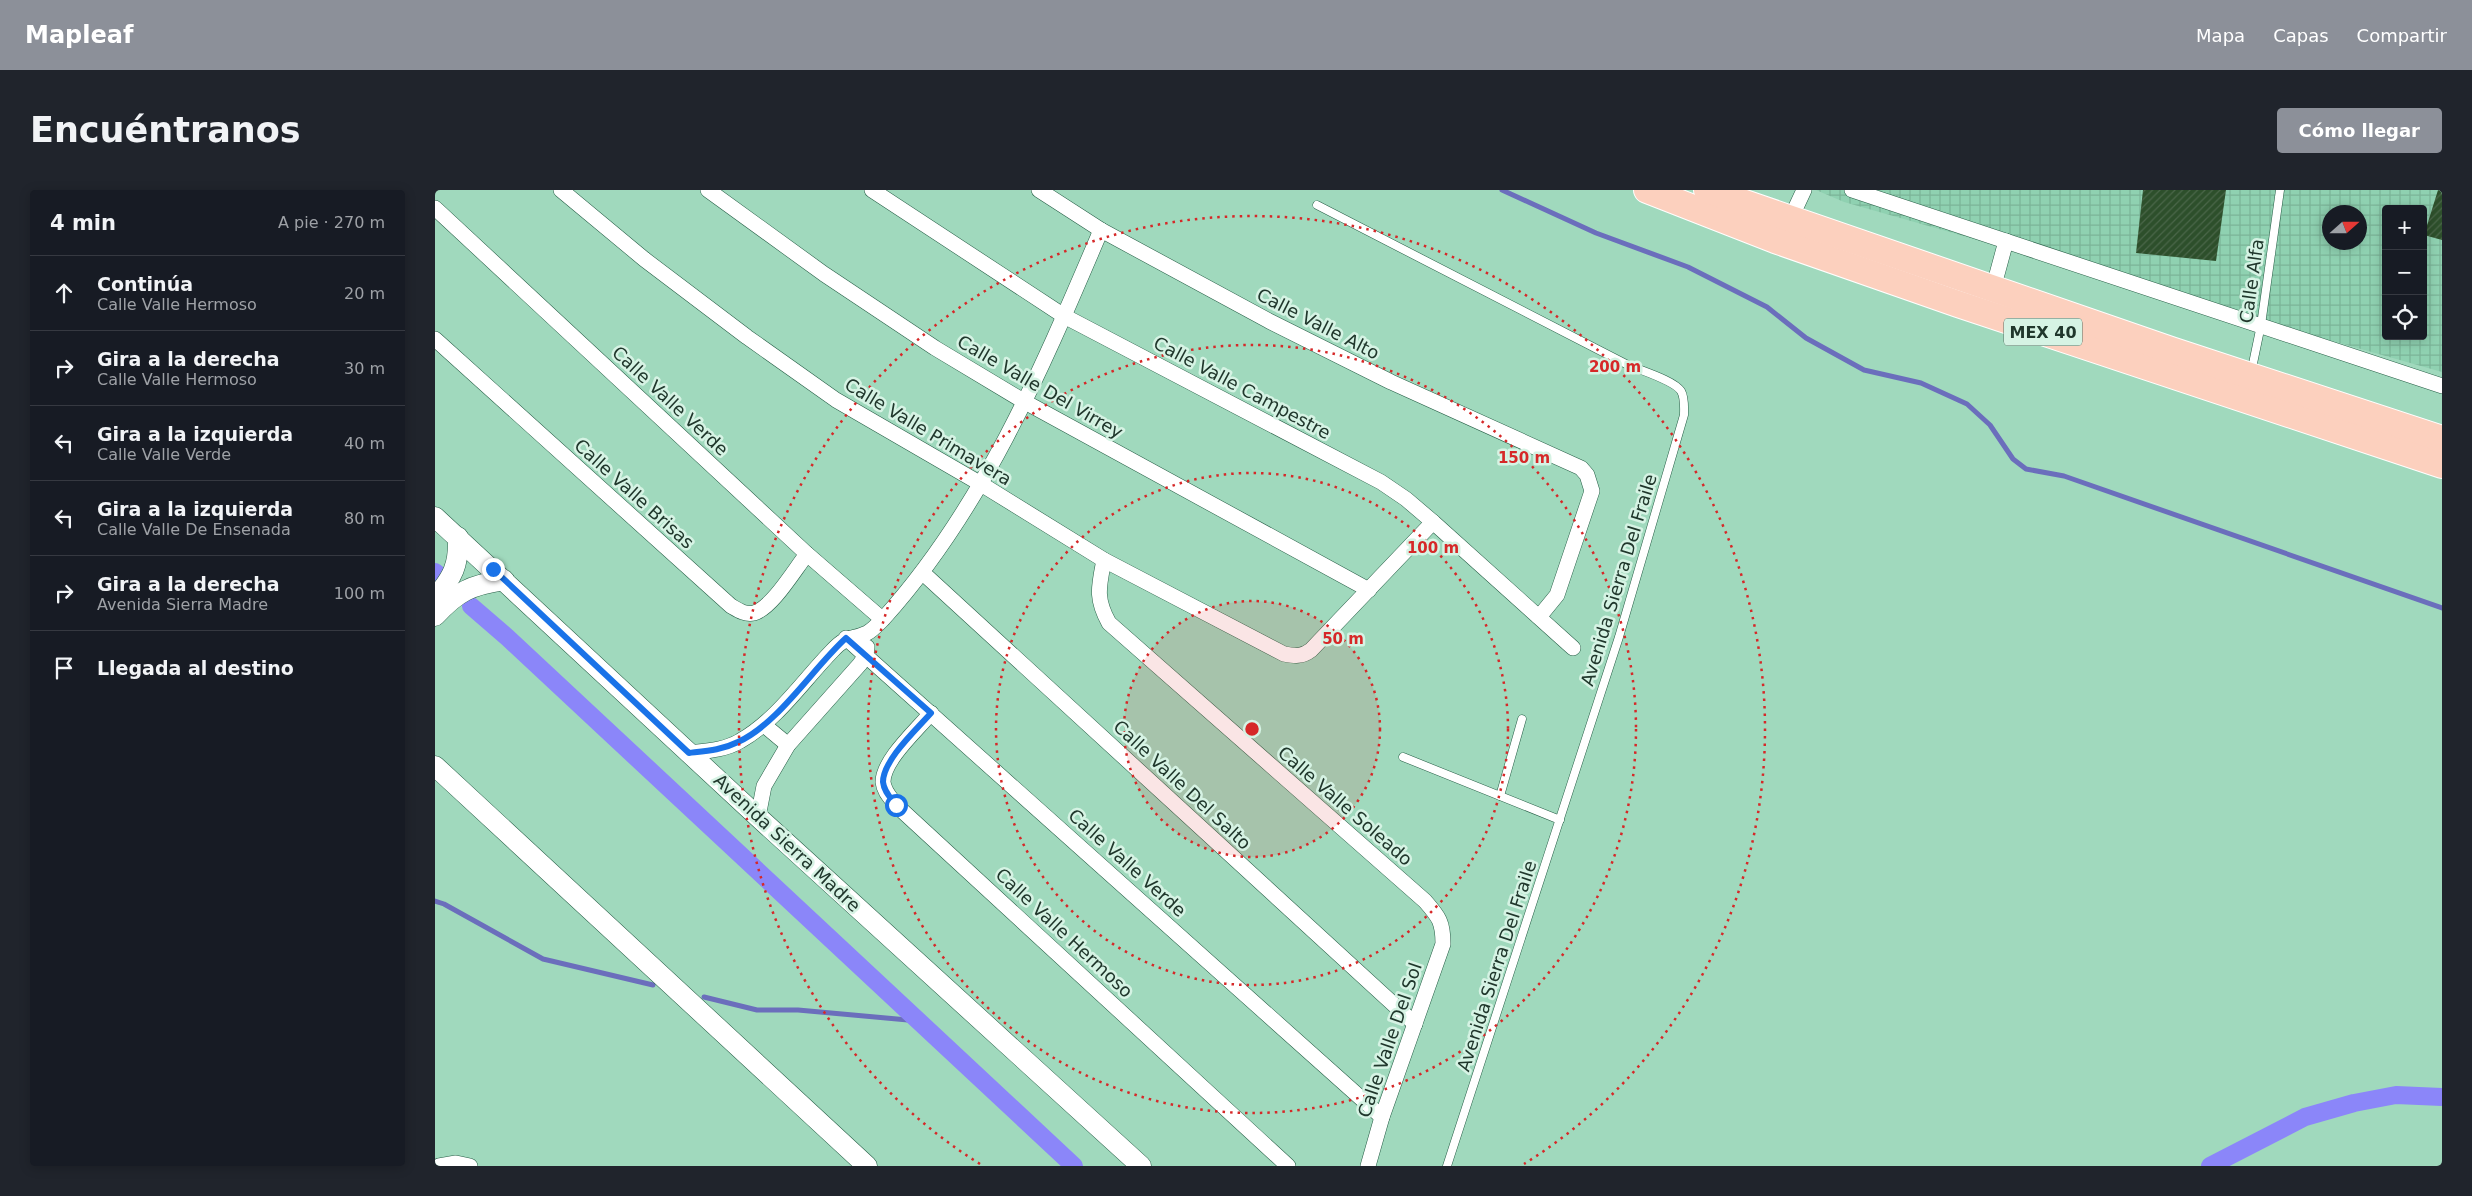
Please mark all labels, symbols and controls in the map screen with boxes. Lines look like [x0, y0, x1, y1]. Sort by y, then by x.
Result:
text: Mapleaf [25, 21, 133, 49]
text: Mapa [2196, 25, 2245, 46]
text: Capas [2273, 25, 2329, 46]
text: Compartir [2357, 25, 2447, 46]
button: Cómo llegar [2277, 108, 2442, 153]
text: Encuéntranos [30, 110, 301, 150]
north arrow [2322, 205, 2367, 250]
map controls [2382, 205, 2427, 340]
button: + [2382, 205, 2427, 250]
text: 4 min [50, 211, 116, 235]
text: A pie · 270 m [278, 213, 385, 232]
street label: Calle Alfa [2235, 237, 2268, 325]
button: − [2382, 250, 2427, 295]
text: Continúa [97, 273, 193, 295]
icon: ahead [50, 279, 78, 307]
text: 20 m [344, 284, 385, 303]
street label: Calle Valle Alto [1254, 284, 1383, 363]
text: Calle Valle Hermoso [97, 295, 257, 314]
button: locate [2382, 295, 2427, 340]
road number: MEX 40 [2004, 318, 2082, 346]
street label: Calle Valle Del Virrey [954, 331, 1127, 443]
street label: Calle Valle Campestre [1150, 332, 1334, 443]
street label: Calle Valle Verde [608, 342, 733, 460]
text: Gira a la derecha [97, 348, 280, 370]
icon: right [50, 354, 78, 382]
text: 200 m [1589, 358, 1641, 376]
text: 30 m [344, 359, 385, 378]
text: Calle Valle Hermoso [97, 370, 257, 389]
street label: Calle Valle Primavera [841, 373, 1015, 490]
text: Gira a la izquierda [97, 423, 293, 445]
icon: left [50, 429, 78, 457]
text: 40 m [344, 434, 385, 453]
street label: Calle Valle Brisas [570, 434, 698, 553]
text: Calle Valle Verde [97, 445, 231, 464]
text: 150 m [1498, 449, 1550, 467]
street label: Avenida Sierra Del Fraile [1576, 471, 1661, 688]
text: Gira a la izquierda [97, 498, 293, 520]
icon: left [50, 504, 78, 532]
text: 80 m [344, 509, 385, 528]
text: Calle Valle De Ensenada [97, 520, 291, 539]
text: 100 m [1407, 539, 1459, 557]
route end [482, 558, 505, 581]
text: Gira a la derecha [97, 573, 280, 595]
icon: right [50, 579, 78, 607]
text: 100 m [334, 584, 385, 603]
text: Avenida Sierra Madre [97, 595, 268, 614]
text: 50 m [1322, 630, 1364, 648]
icon: arrive [50, 654, 78, 682]
text: Llegada al destino [97, 657, 294, 679]
street label: Calle Valle Del Salto [1109, 715, 1255, 854]
centre of rings [1243, 720, 1261, 738]
street label: Calle Valle Soleado [1274, 742, 1417, 870]
street label: Avenida Sierra Madre [710, 769, 865, 916]
route start [885, 794, 908, 817]
street label: Calle Valle Verde [1064, 804, 1190, 921]
street label: Avenida Sierra Del Fraile [1452, 858, 1541, 1074]
street label: Calle Valle Hermoso [991, 864, 1137, 1002]
street label: Calle Valle Del Sol [1353, 960, 1426, 1120]

